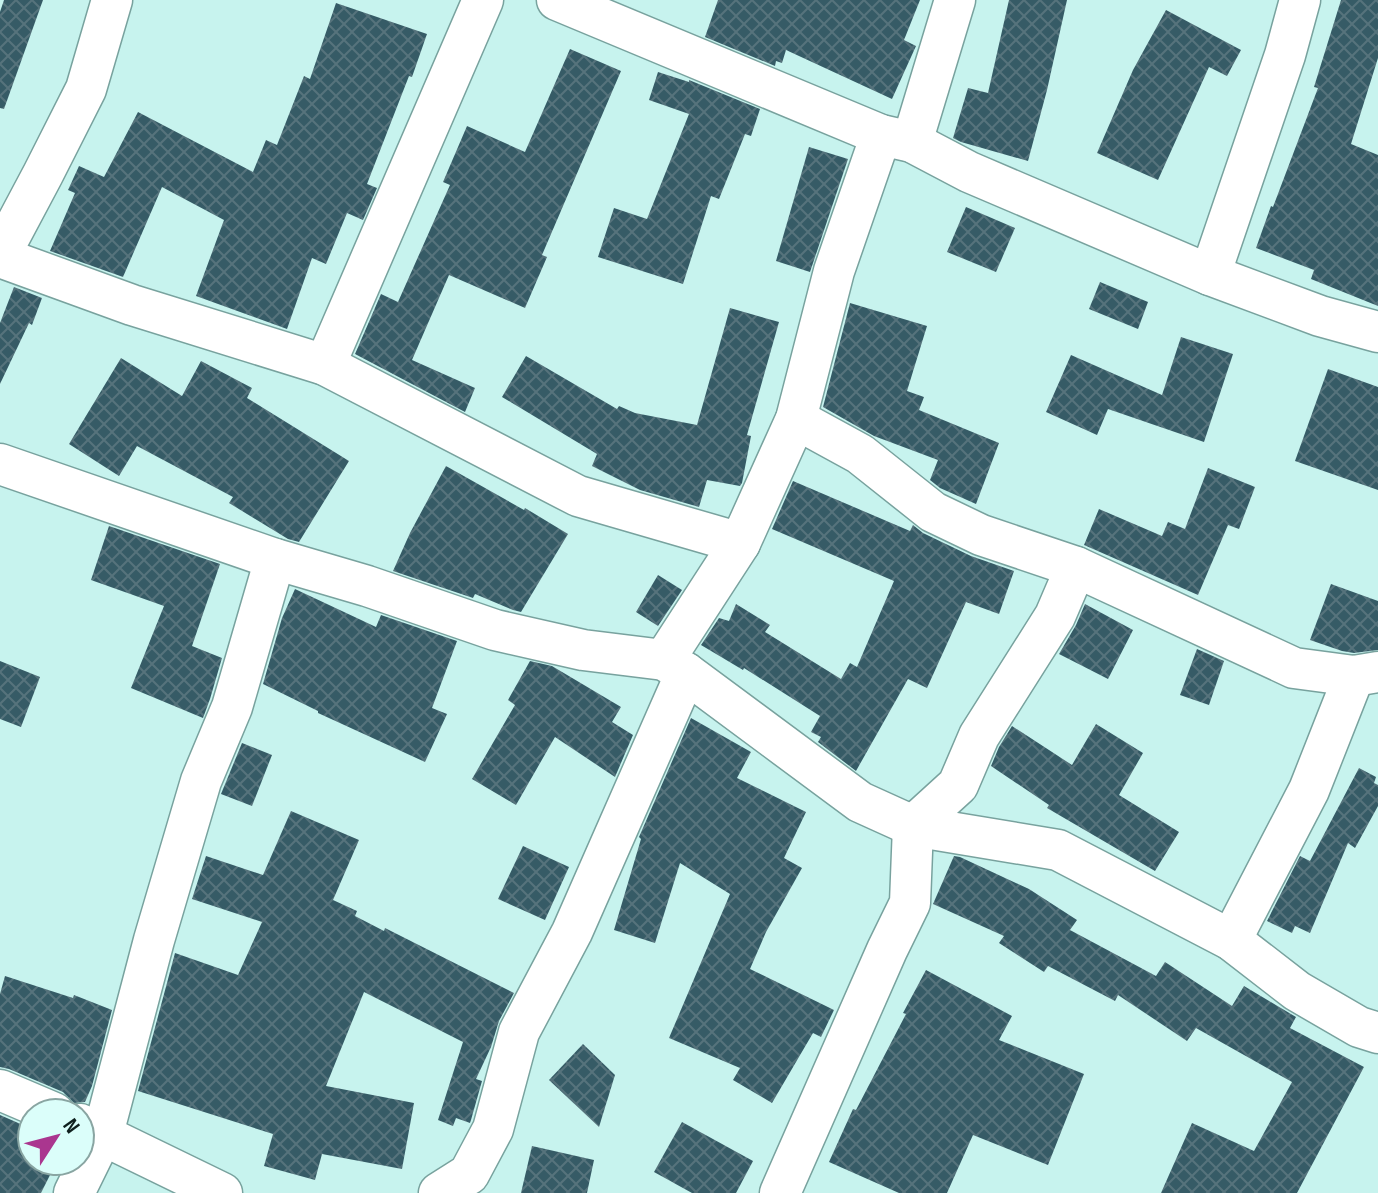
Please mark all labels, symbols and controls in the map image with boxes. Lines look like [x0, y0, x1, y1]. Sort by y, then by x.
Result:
north arrow [16, 1097, 96, 1177]
text: N [57, 1113, 85, 1139]

